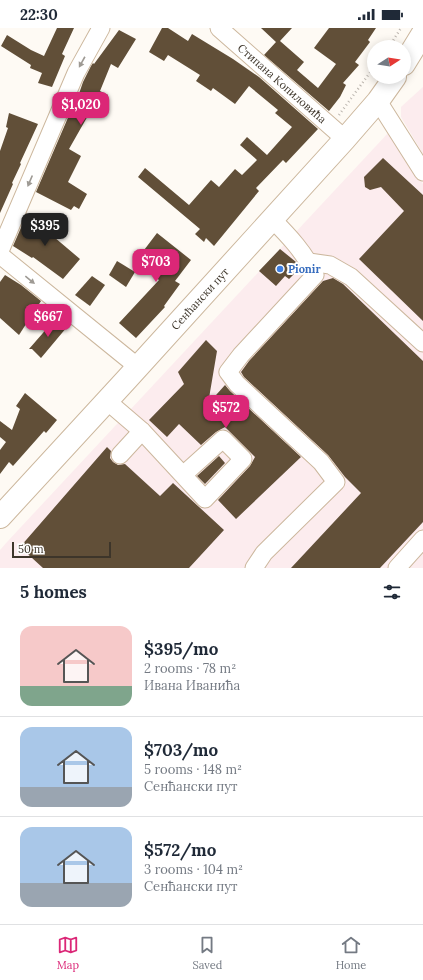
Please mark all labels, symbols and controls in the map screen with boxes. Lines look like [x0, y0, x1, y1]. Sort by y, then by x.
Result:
text: 22:30 [20, 5, 58, 24]
north arrow [367, 40, 411, 84]
map controls [367, 40, 411, 84]
street label: Стипана Копиловића [235, 41, 329, 126]
one-way arrow [78, 56, 85, 68]
pin: $1,020 [48, 92, 114, 126]
text: $1,020 [61, 96, 101, 113]
one-way arrow [27, 176, 33, 188]
pin: $395 [21, 213, 69, 247]
text: $395 [30, 217, 60, 234]
pin: $703 [132, 249, 180, 283]
text: $703 [141, 253, 171, 270]
place label: Pionir [288, 262, 321, 276]
street label: Сенћански пут [168, 264, 232, 333]
marker: Pionir [275, 264, 285, 274]
one-way arrow [25, 275, 36, 284]
pin: $667 [24, 304, 72, 338]
text: $667 [34, 308, 62, 325]
pin: $572 [202, 395, 250, 429]
text: $572 [212, 399, 240, 416]
scale bar [12, 540, 111, 559]
text: 50 m [18, 542, 44, 556]
text: 5 homes [20, 581, 87, 603]
icon: filters [381, 581, 403, 603]
text: $395/mo [144, 638, 218, 660]
icon: home [52, 642, 100, 690]
text: 2 rooms · 78 m² [144, 660, 236, 677]
text: Ивана Иванића [144, 677, 240, 694]
text: $703/mo [144, 739, 218, 761]
icon: home [52, 743, 100, 791]
text: 5 rooms · 148 m² [144, 761, 242, 778]
text: Сенћански пут [144, 778, 237, 795]
text: $572/mo [144, 839, 216, 861]
icon: home [52, 843, 100, 891]
text: 3 rooms · 104 m² [144, 861, 243, 878]
text: Сенћански пут [144, 878, 237, 895]
tab: Map [57, 934, 79, 972]
tab: Saved [192, 934, 222, 972]
tab: Home [336, 934, 366, 972]

